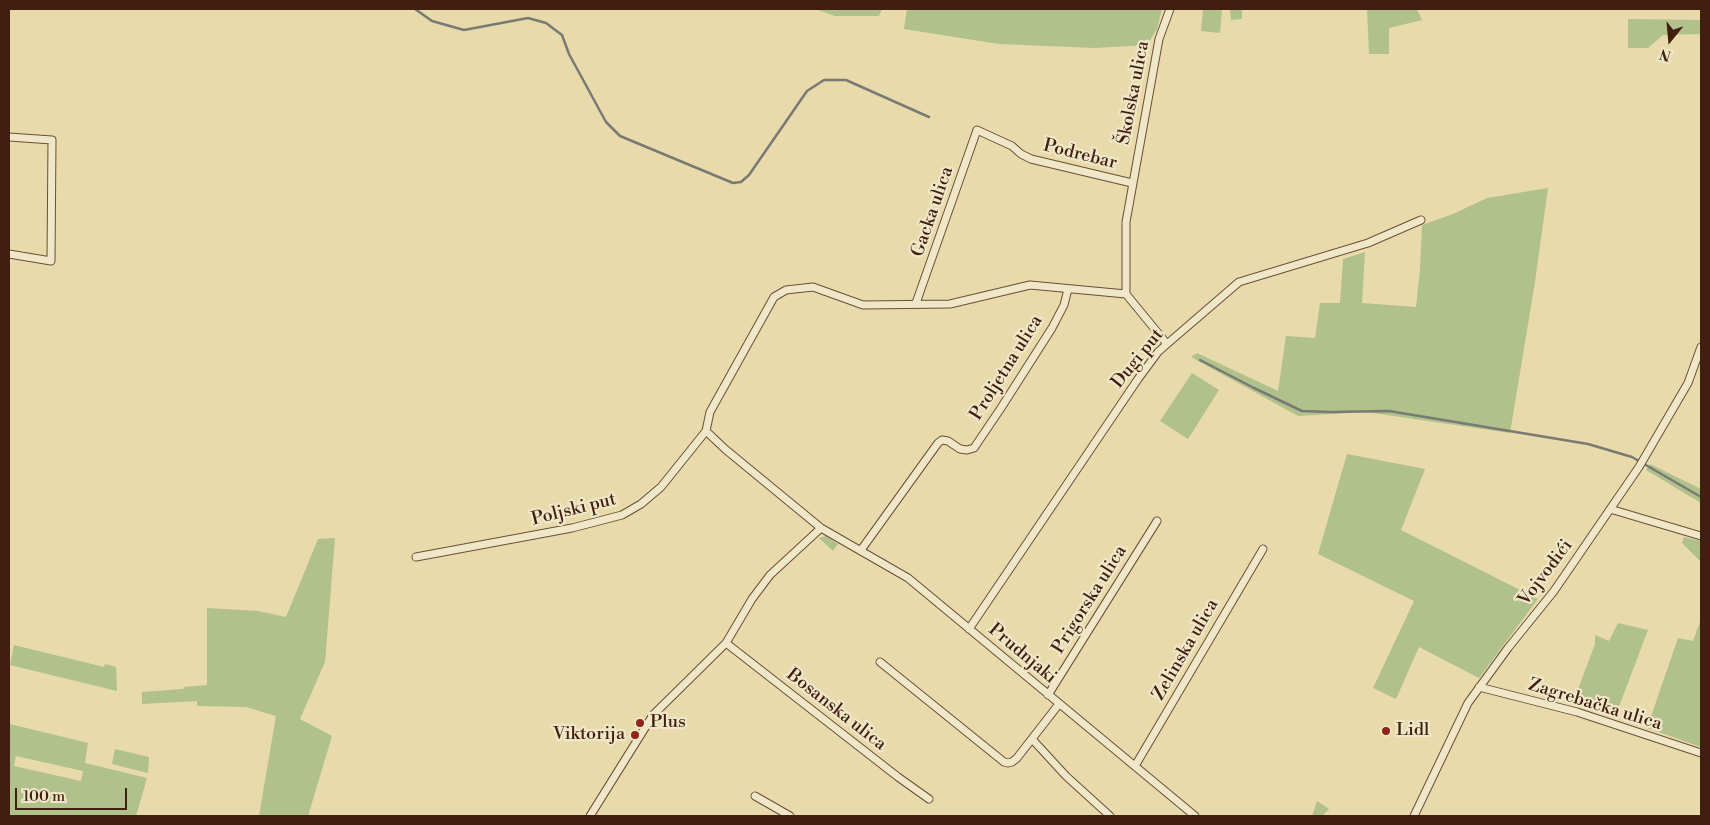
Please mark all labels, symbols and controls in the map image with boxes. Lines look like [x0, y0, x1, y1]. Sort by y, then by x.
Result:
north arrow [1645, 15, 1695, 65]
street label: Školska ulica [1113, 39, 1155, 147]
text: N [1658, 44, 1674, 65]
street label: Podrebar [1041, 135, 1119, 175]
street label: Gacka ulica [907, 164, 959, 260]
street label: Proljetna ulica [966, 311, 1048, 425]
street label: Dugi put [1108, 325, 1168, 393]
street label: Poljski put [529, 489, 619, 531]
street label: Vojvodići [1514, 536, 1578, 610]
street label: Prigorska ulica [1048, 542, 1132, 658]
street label: Zelinska ulica [1148, 596, 1224, 704]
street label: Prudnjaki [984, 619, 1060, 689]
street label: Bosanska ulica [782, 664, 890, 756]
street label: Zagrebačka ulica [1526, 674, 1664, 736]
place label: Plus [650, 712, 686, 734]
marker: Plus [634, 717, 646, 729]
place label: Lidl [1396, 720, 1429, 742]
place label: Viktorija [553, 724, 625, 746]
marker: Lidl [1380, 725, 1392, 737]
marker: Viktorija [629, 729, 641, 741]
scale bar [18, 778, 130, 810]
text: 100 m [23, 787, 65, 806]

